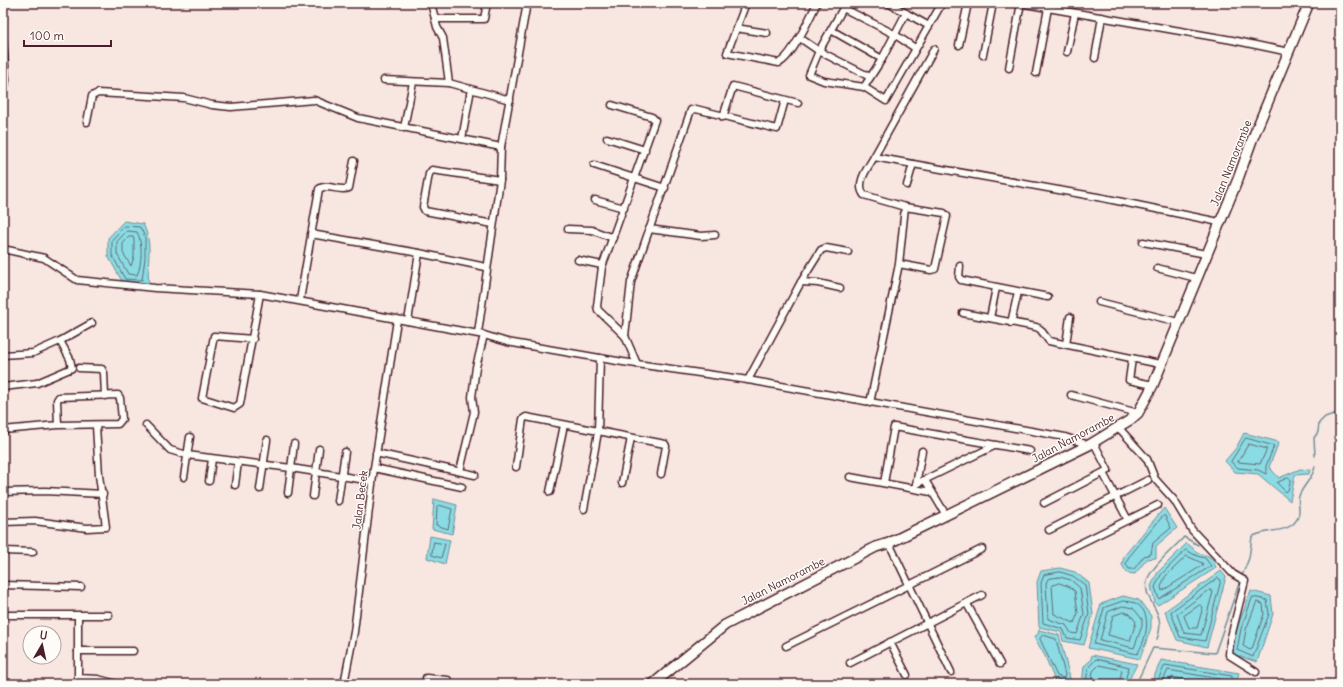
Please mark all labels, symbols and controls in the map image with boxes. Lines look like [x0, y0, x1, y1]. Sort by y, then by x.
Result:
scale bar [24, 22, 111, 48]
text: 100 m [30, 28, 64, 43]
street label: Jalan Namorambe [1207, 118, 1255, 208]
street label: Jalan Namorambe [1029, 410, 1117, 466]
street label: Jalan Becek [349, 469, 371, 530]
street label: Jalan Namorambe [739, 554, 827, 608]
north arrow [22, 625, 62, 665]
text: U [39, 628, 48, 643]

